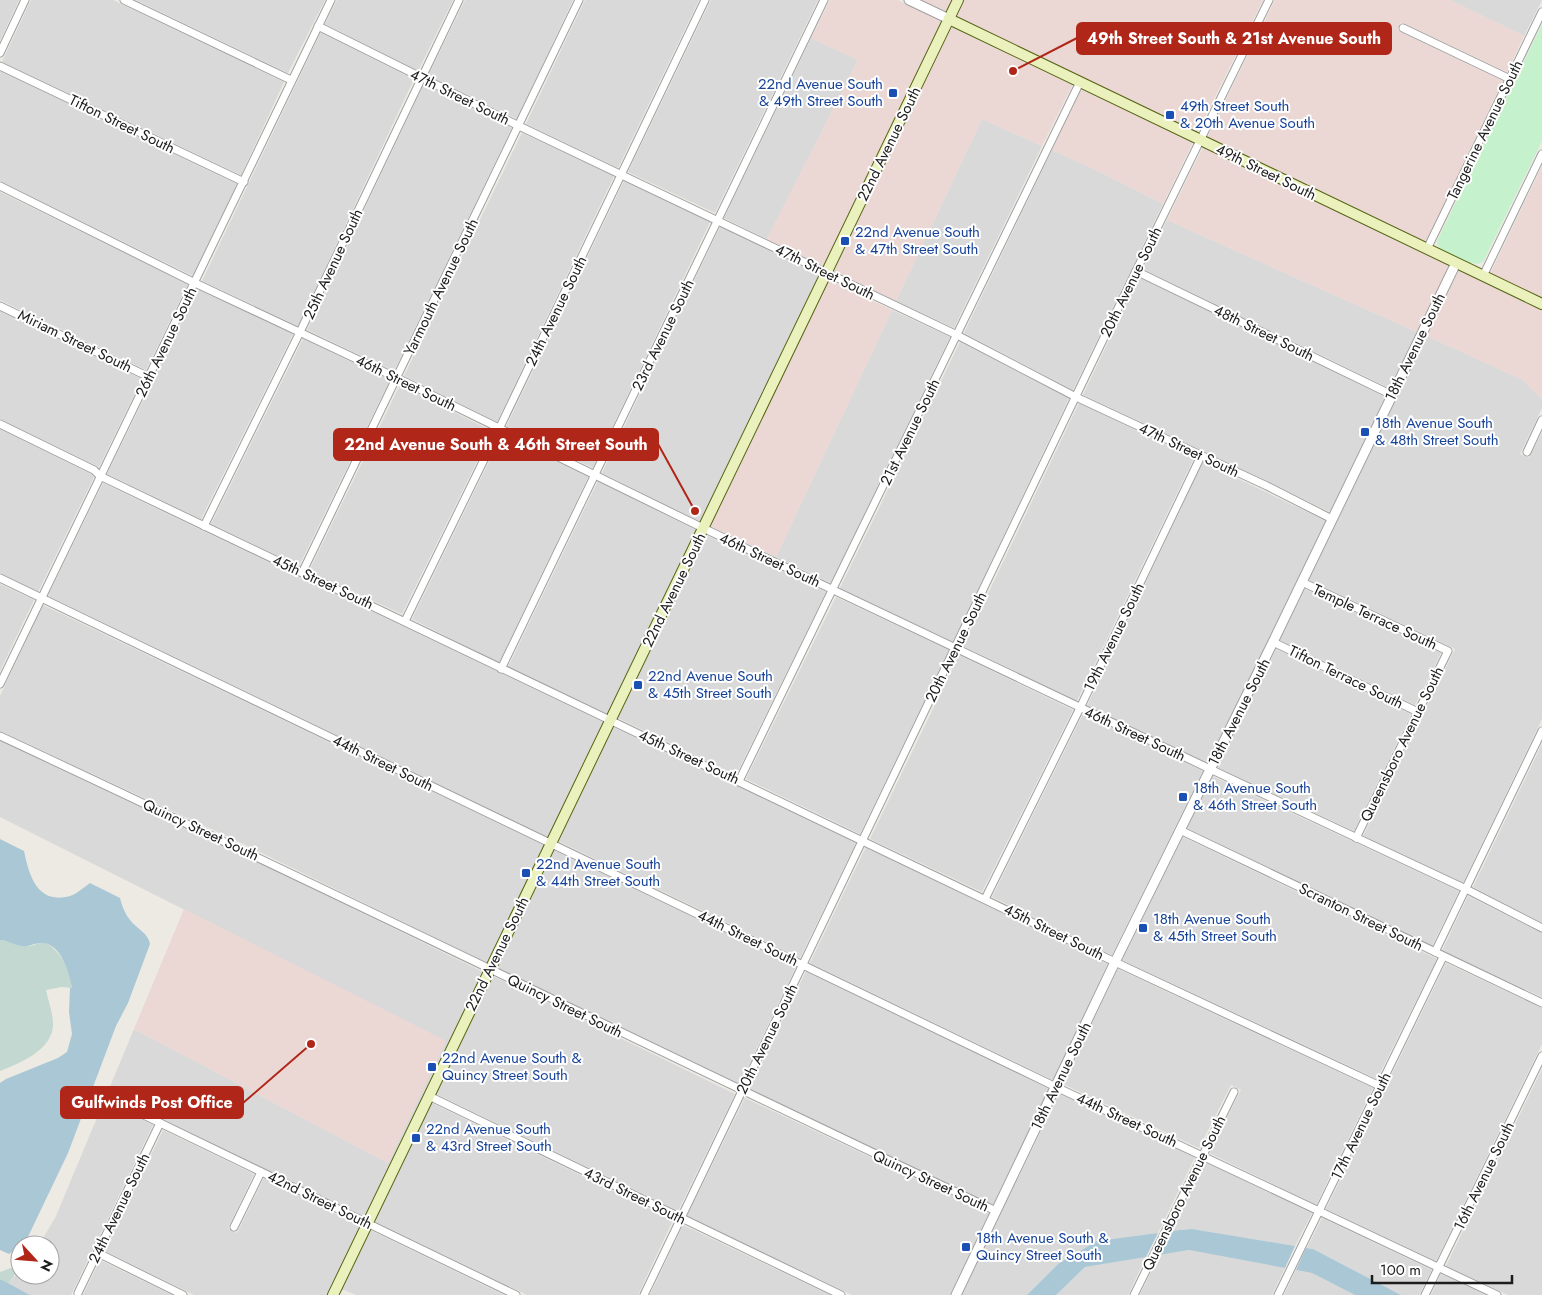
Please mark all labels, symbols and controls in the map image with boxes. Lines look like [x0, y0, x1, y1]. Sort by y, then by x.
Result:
callout: 49th Street South & 21st Avenue South [1077, 23, 1391, 54]
text: 49th Street South & 21st Avenue South [1087, 27, 1381, 50]
street label: Tangerine Avenue South [1442, 56, 1528, 204]
street label: 47th Street South [406, 63, 514, 131]
place label: 22nd Avenue South & 49th Street South [758, 73, 883, 112]
street label: 22nd Avenue South [852, 83, 926, 205]
marker: 22nd Avenue South & 49th Street South [887, 87, 899, 99]
street label: Tifton Street South [65, 89, 179, 159]
place label: 49th Street South & 20th Avenue South [1180, 95, 1315, 134]
marker: 49th Street South & 20th Avenue South [1164, 109, 1176, 121]
street label: 49th Street South [1212, 138, 1320, 206]
street label: 25th Avenue South [298, 205, 368, 323]
street label: Yarmouth Avenue South [398, 215, 484, 359]
place label: 22nd Avenue South & 47th Street South [855, 221, 980, 260]
street label: 20th Avenue South [1095, 223, 1167, 341]
marker: 22nd Avenue South & 47th Street South [839, 235, 851, 247]
street label: 47th Street South [771, 238, 879, 306]
street label: 24th Avenue South [520, 252, 592, 370]
street label: 23rd Avenue South [626, 275, 700, 395]
street label: 26th Avenue South [130, 283, 202, 401]
street label: 18th Avenue South [1379, 289, 1451, 405]
street label: 48th Street South [1210, 299, 1318, 367]
street label: Miriam Street South [14, 304, 136, 378]
street label: 46th Street South [352, 349, 460, 417]
street label: 21st Avenue South [875, 375, 945, 489]
place label: 18th Avenue South & 48th Street South [1375, 412, 1499, 451]
street label: 47th Street South [1135, 417, 1243, 483]
marker: 18th Avenue South & 48th Street South [1359, 426, 1371, 438]
callout: 22nd Avenue South & 46th Street South [334, 429, 658, 460]
text: 22nd Avenue South & 46th Street South [344, 433, 648, 456]
street label: 46th Street South [716, 527, 824, 593]
street label: 22nd Avenue South [637, 529, 711, 651]
street label: 45th Street South [269, 549, 377, 615]
street label: 19th Avenue South [1078, 579, 1150, 695]
street label: Temple Terrace South [1309, 579, 1441, 655]
street label: 20th Avenue South [920, 588, 992, 706]
street label: Tifton Terrace South [1285, 640, 1407, 714]
street label: 18th Avenue South [1202, 654, 1276, 770]
street label: Queensboro Avenue South [1355, 663, 1449, 825]
place label: 22nd Avenue South & 45th Street South [648, 665, 773, 704]
marker: 22nd Avenue South & 45th Street South [632, 679, 644, 691]
street label: 46th Street South [1081, 701, 1189, 767]
street label: 45th Street South [635, 724, 743, 790]
street label: 44th Street South [329, 729, 437, 797]
place label: 18th Avenue South & 46th Street South [1193, 777, 1317, 816]
marker: 18th Avenue South & 46th Street South [1177, 791, 1189, 803]
street label: Quincy Street South [139, 793, 263, 867]
place label: 22nd Avenue South & 44th Street South [536, 853, 661, 892]
marker: 22nd Avenue South & 44th Street South [520, 867, 532, 879]
street label: Scranton Street South [1295, 877, 1427, 957]
street label: 22nd Avenue South [460, 893, 534, 1015]
street label: 45th Street South [1000, 898, 1108, 966]
street label: 44th Street South [694, 904, 802, 972]
place label: 18th Avenue South & 45th Street South [1153, 908, 1277, 947]
marker: 18th Avenue South & 45th Street South [1137, 922, 1149, 934]
street label: Quincy Street South [504, 969, 626, 1043]
street label: 20th Avenue South [731, 980, 803, 1098]
street label: 18th Avenue South [1025, 1018, 1097, 1134]
place label: 22nd Avenue South & Quincy Street South [442, 1047, 582, 1086]
marker: 22nd Avenue South & Quincy Street South [426, 1061, 438, 1073]
street label: 17th Avenue South [1325, 1068, 1397, 1184]
callout: Gulfwinds Post Office [61, 1087, 243, 1118]
street label: 44th Street South [1073, 1087, 1181, 1153]
text: Gulfwinds Post Office [71, 1091, 233, 1114]
street label: Queensboro Avenue South [1137, 1112, 1231, 1274]
place label: 22nd Avenue South & 43rd Street South [426, 1118, 552, 1157]
street label: 16th Avenue South [1448, 1118, 1520, 1234]
marker: 22nd Avenue South & 43rd Street South [410, 1132, 422, 1144]
street label: Quincy Street South [869, 1144, 993, 1218]
street label: 24th Avenue South [83, 1149, 155, 1267]
street label: 43rd Street South [580, 1162, 690, 1230]
street label: 42nd Street South [264, 1165, 376, 1235]
place label: 18th Avenue South & Quincy Street South [976, 1227, 1109, 1266]
north arrow [10, 1235, 60, 1285]
marker: 18th Avenue South & Quincy Street South [960, 1241, 972, 1253]
scale bar [1372, 1252, 1512, 1284]
text: N [35, 1256, 58, 1275]
text: 100 m [1380, 1259, 1421, 1281]

